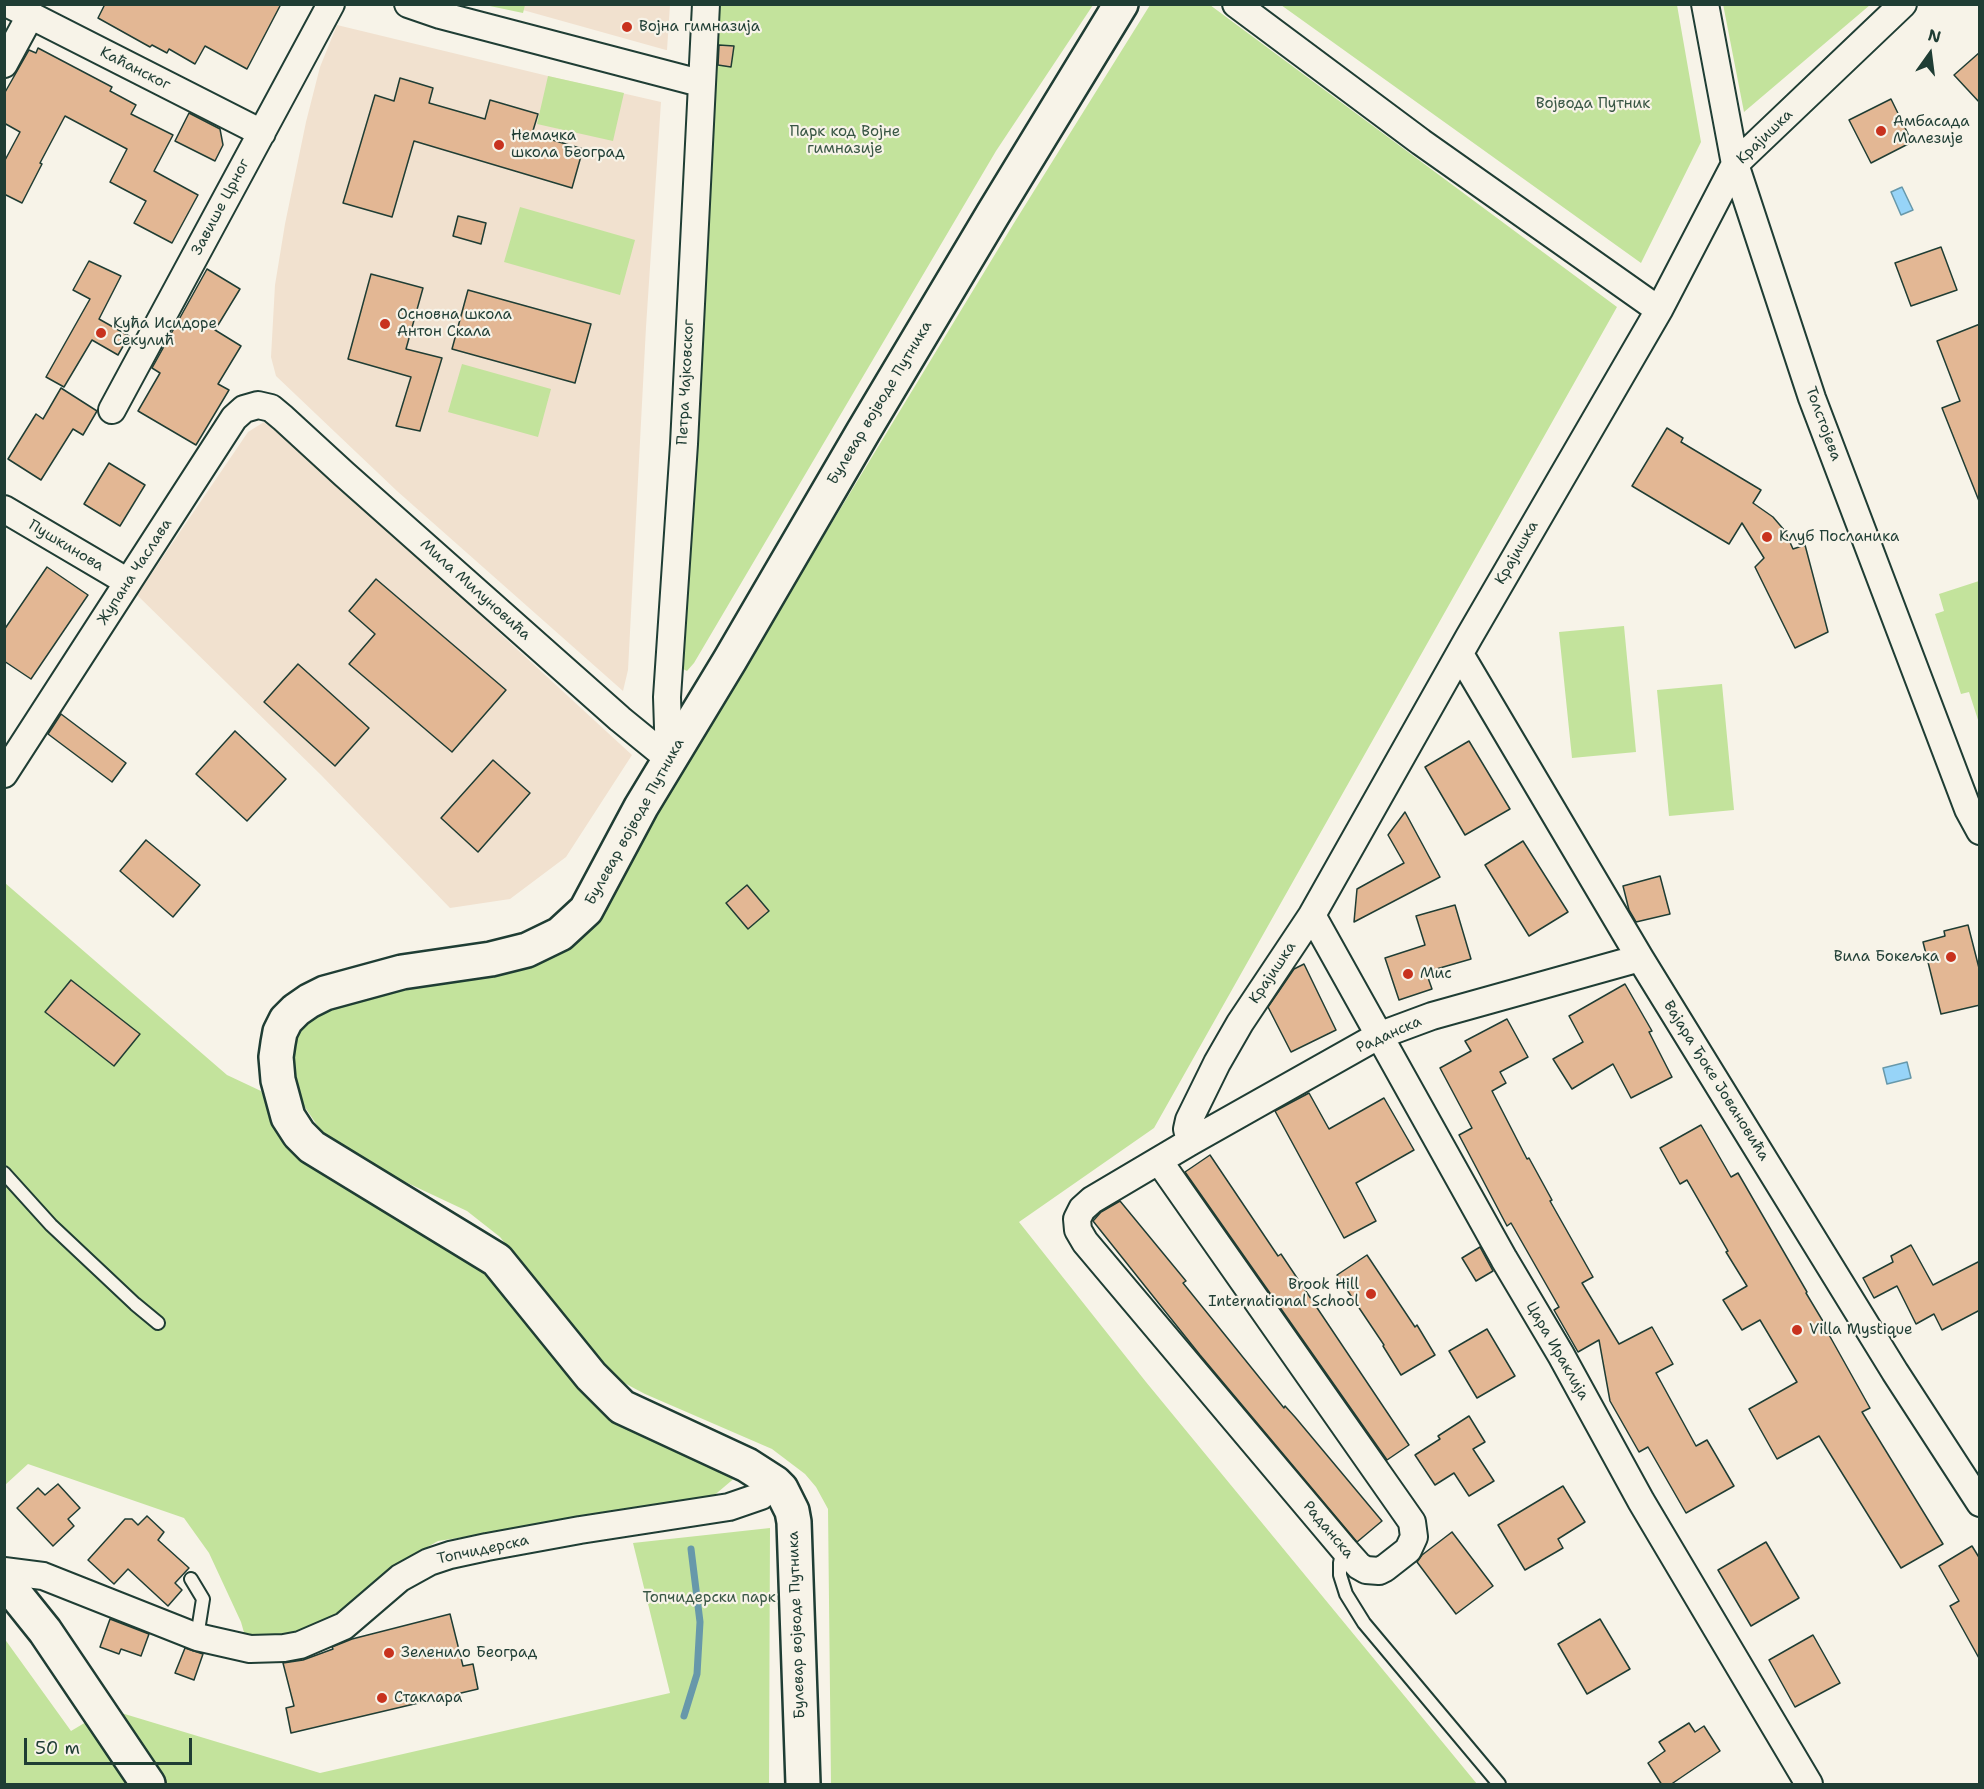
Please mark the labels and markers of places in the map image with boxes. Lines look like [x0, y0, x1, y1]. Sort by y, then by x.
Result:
place label: Војна гимназија [639, 18, 760, 36]
marker: Војна гимназија [620, 20, 634, 34]
place label: Амбасада Малезије [1893, 113, 1969, 148]
marker: Амбасада Малезије [1874, 124, 1888, 138]
place label: Немачка школа Београд [511, 127, 625, 162]
marker: Немачка школа Београд [492, 138, 506, 152]
place label: Основна школа Антон Скала [397, 306, 512, 341]
place label: Кућа Исидоре Секулић [113, 315, 217, 350]
marker: Основна школа Антон Скала [378, 317, 392, 331]
marker: Кућа Исидоре Секулић [94, 326, 108, 340]
place label: Клуб Посланика [1779, 528, 1899, 546]
marker: Клуб Посланика [1760, 530, 1774, 544]
place label: Вила Бокељка [1834, 948, 1939, 966]
marker: Вила Бокељка [1944, 950, 1958, 964]
place label: Мис [1420, 965, 1452, 983]
marker: Мис [1401, 967, 1415, 981]
place label: Brook Hill International School [1208, 1276, 1359, 1311]
marker: Brook Hill International School [1364, 1287, 1378, 1301]
place label: Villa Mystique [1809, 1321, 1913, 1339]
marker: Villa Mystique [1790, 1323, 1804, 1337]
place label: Зеленило Београд [401, 1644, 537, 1662]
marker: Зеленило Београд [382, 1646, 396, 1660]
place label: Стаклара [394, 1689, 462, 1707]
marker: Стаклара [375, 1691, 389, 1705]

